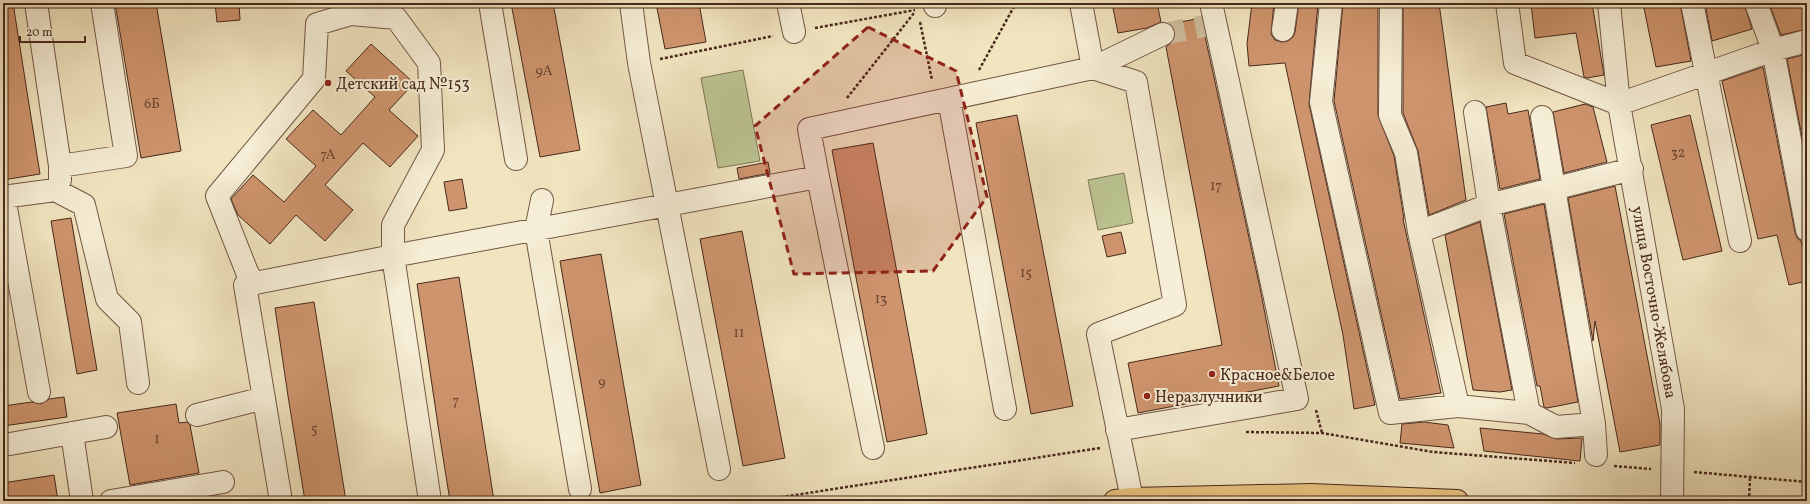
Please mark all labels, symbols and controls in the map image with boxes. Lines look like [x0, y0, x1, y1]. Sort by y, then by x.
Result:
scale bar [20, 18, 85, 44]
text: 20 m [26, 25, 53, 41]
house number: 9А [535, 62, 553, 81]
place label: Детский сад №153 [336, 74, 470, 96]
marker: Детский сад №153 [323, 78, 333, 88]
house number: 6Б [144, 95, 160, 114]
house number: 32 [1671, 144, 1685, 163]
house number: 7А [320, 146, 336, 165]
house number: 17 [1210, 177, 1222, 196]
street label: улица Восточно-Желябова [1625, 204, 1681, 400]
house number: 15 [1020, 264, 1032, 283]
house number: 13 [875, 290, 887, 309]
house number: 11 [734, 324, 744, 343]
place label: Красное&Белое [1220, 365, 1335, 387]
marker: Красное&Белое [1207, 369, 1217, 379]
house number: 9 [598, 373, 606, 392]
place label: Неразлучники [1155, 387, 1263, 409]
marker: Неразлучники [1142, 391, 1152, 401]
house number: 7 [453, 392, 460, 411]
house number: 5 [311, 420, 317, 439]
house number: 1 [154, 430, 160, 449]

